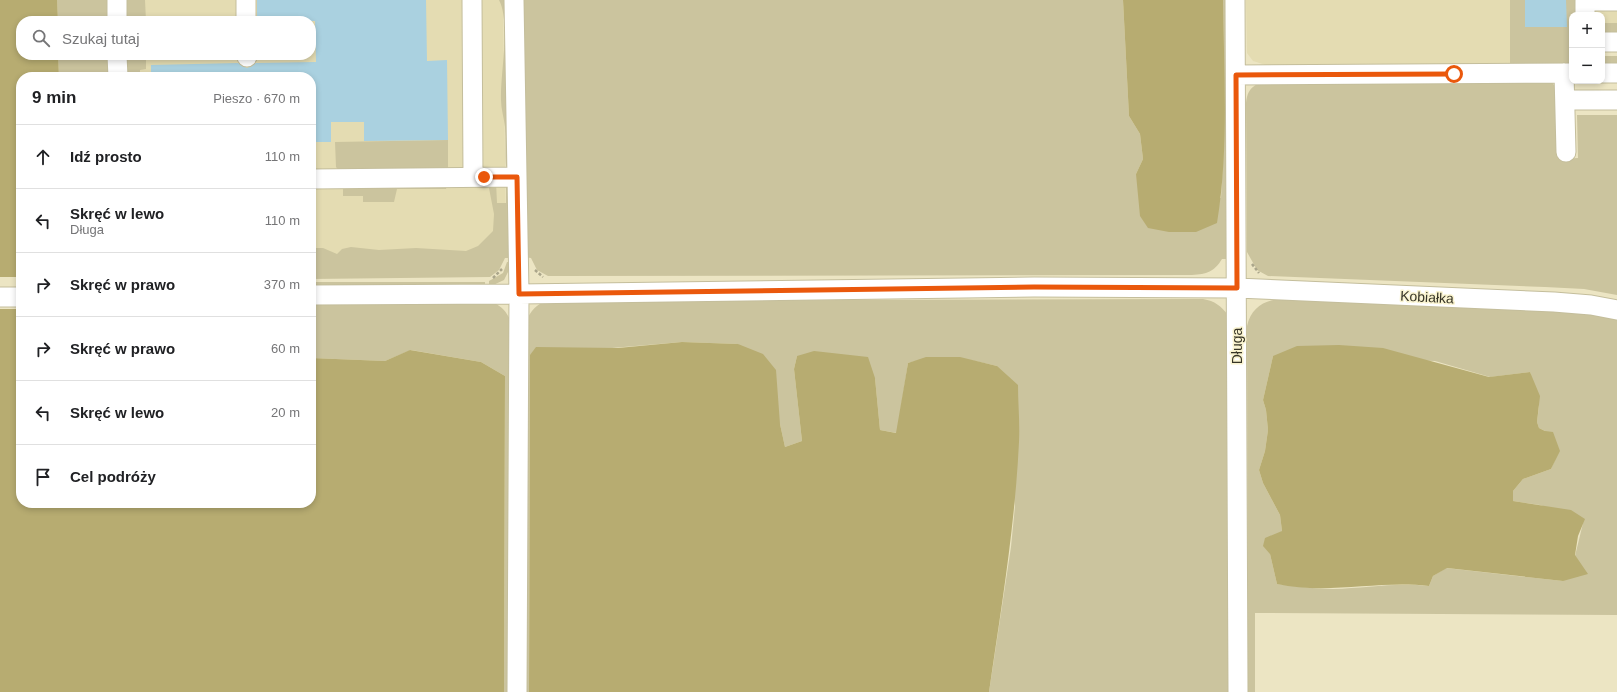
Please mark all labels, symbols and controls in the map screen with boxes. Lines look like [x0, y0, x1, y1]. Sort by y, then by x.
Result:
map controls [1569, 12, 1605, 84]
button: + [1569, 12, 1605, 48]
search box [16, 16, 316, 60]
icon: search [30, 27, 52, 49]
text: Szukaj tutaj [62, 30, 140, 47]
button: − [1569, 48, 1605, 84]
route start [1445, 65, 1463, 83]
text: 9 min [32, 88, 76, 107]
text: Pieszo · 670 m [213, 91, 300, 106]
icon: ahead [32, 146, 54, 168]
text: Idź prosto [70, 148, 142, 165]
text: 110 m [265, 149, 300, 164]
route end [475, 168, 493, 186]
text: Skręć w lewo [70, 205, 164, 222]
icon: left [32, 210, 54, 232]
text: 110 m [265, 213, 300, 228]
text: Długa [70, 222, 104, 237]
icon: right [32, 274, 54, 296]
text: Skręć w prawo [70, 276, 175, 293]
text: 370 m [264, 277, 300, 292]
street label: Kobiałka [1400, 288, 1454, 306]
street label: Długa [1229, 328, 1245, 364]
icon: right [32, 338, 54, 360]
text: Skręć w prawo [70, 340, 175, 357]
text: 60 m [271, 341, 300, 356]
icon: left [32, 402, 54, 424]
text: Skręć w lewo [70, 404, 164, 421]
text: 20 m [271, 405, 300, 420]
icon: arrive [32, 466, 54, 488]
text: Cel podróży [70, 468, 156, 485]

